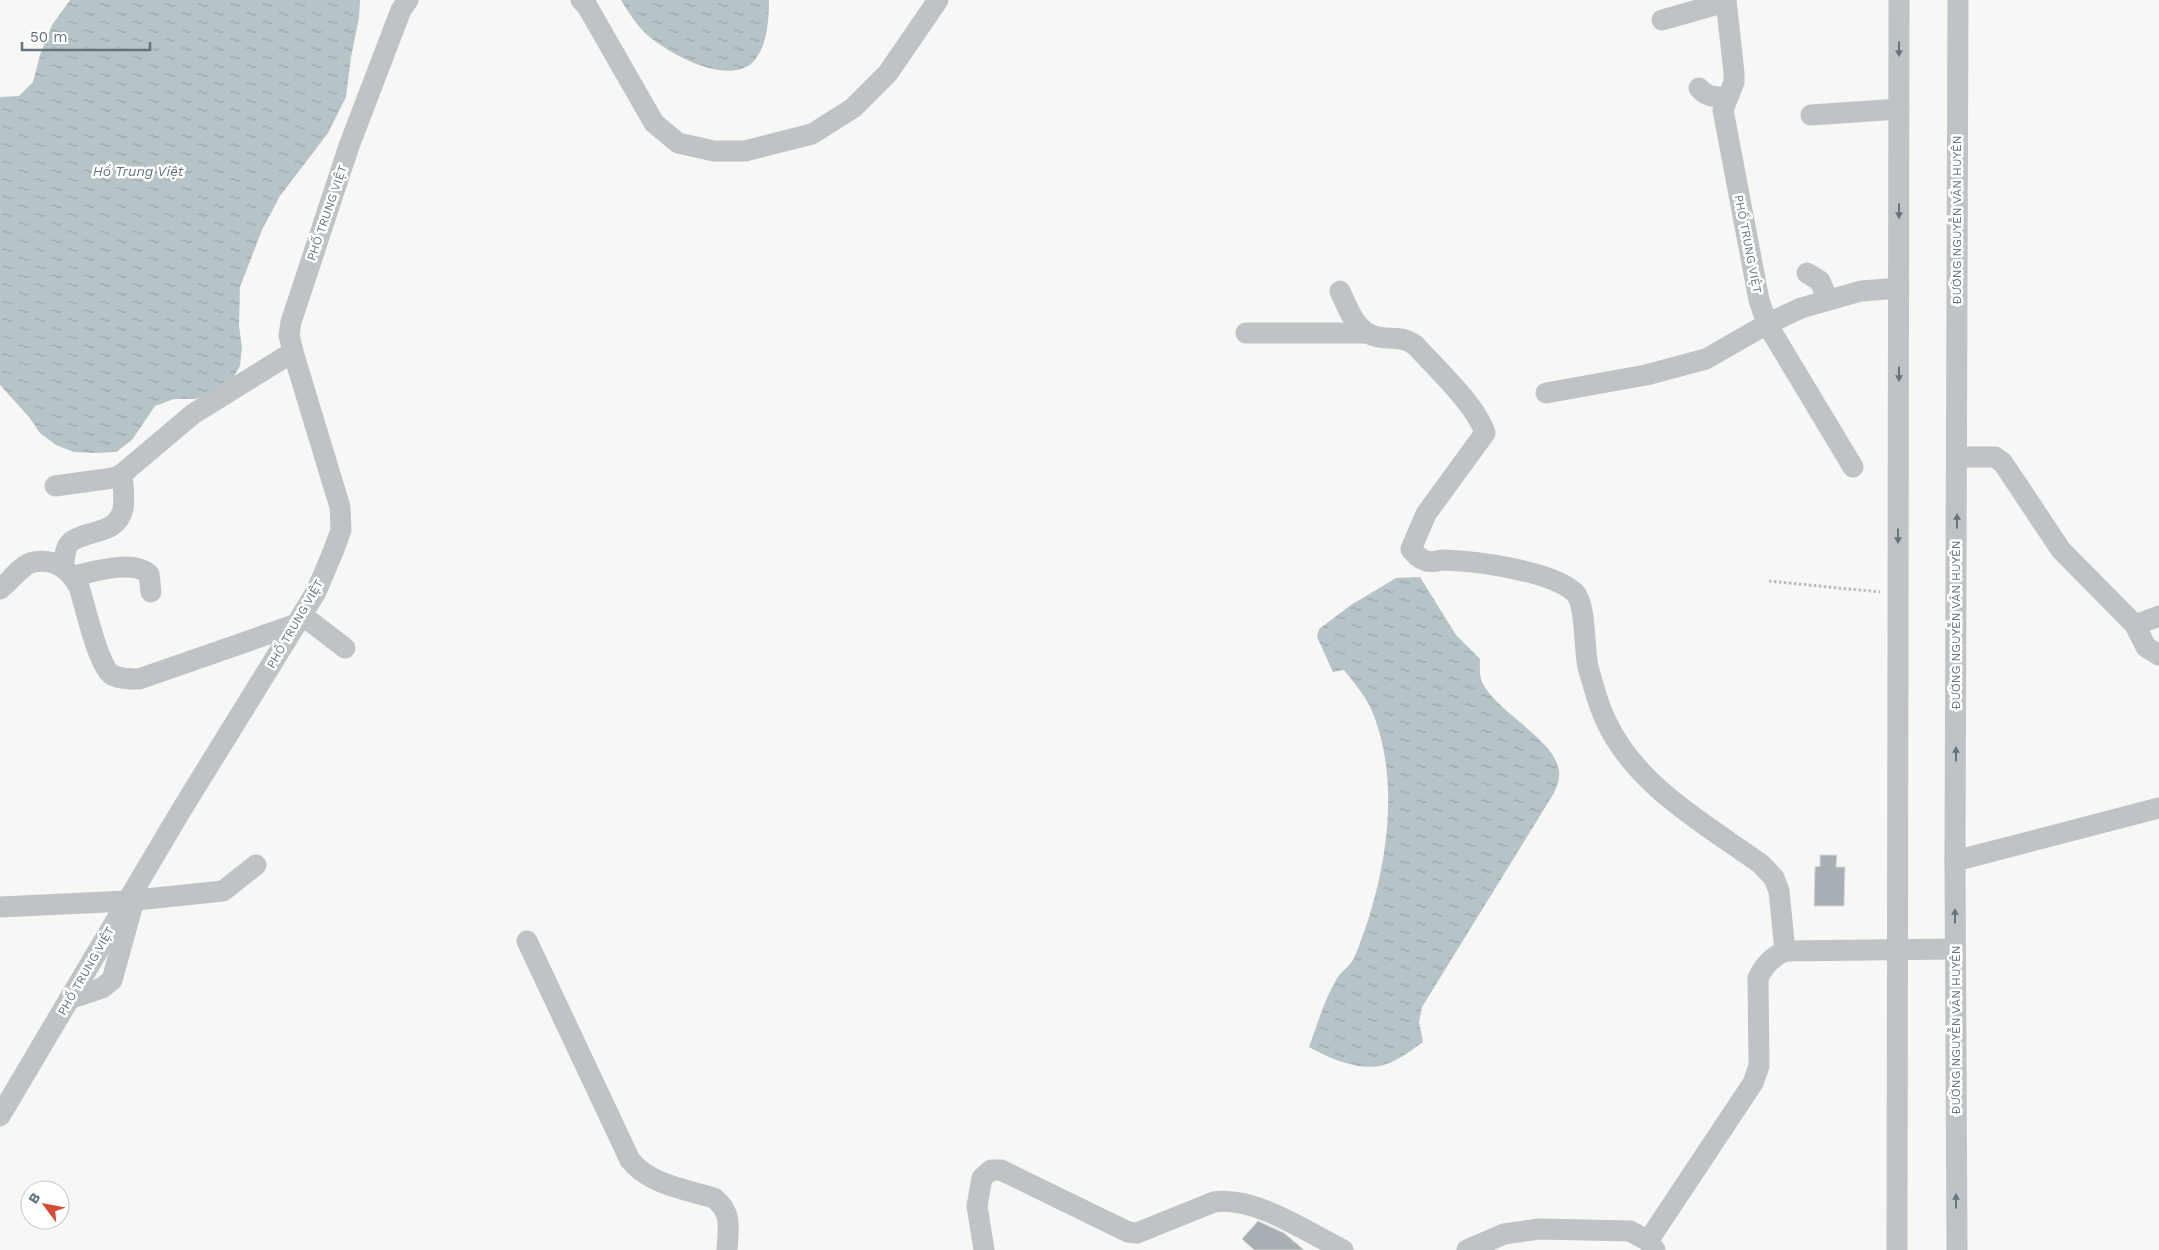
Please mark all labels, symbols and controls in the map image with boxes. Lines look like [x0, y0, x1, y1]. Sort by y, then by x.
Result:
scale bar [22, 20, 150, 52]
text: 50 m [30, 28, 67, 46]
one-way arrow [1895, 41, 1903, 57]
street label: ĐƯỜNG NGUYỄN VĂN HUYÊN [1948, 136, 1964, 304]
water label: Hồ Trung Việt [93, 163, 184, 179]
street label: PHỐ TRUNG VIỆT [303, 163, 350, 263]
street label: PHỐ TRUNG VIỆT [1732, 193, 1765, 294]
one-way arrow [1895, 203, 1903, 219]
one-way arrow [1894, 366, 1902, 382]
one-way arrow [1953, 513, 1961, 529]
one-way arrow [1894, 528, 1902, 544]
street label: ĐƯỜNG NGUYỄN VĂN HUYÊN [1947, 541, 1963, 709]
street label: PHỐ TRUNG VIỆT [263, 577, 326, 671]
one-way arrow [1952, 746, 1960, 762]
one-way arrow [1951, 908, 1959, 924]
street label: PHỐ TRUNG VIỆT [54, 924, 117, 1018]
street label: ĐƯỜNG NGUYỄN VĂN HUYÊN [1947, 946, 1963, 1114]
north arrow [20, 1180, 70, 1230]
text: B [25, 1189, 44, 1206]
one-way arrow [1952, 1193, 1960, 1209]

